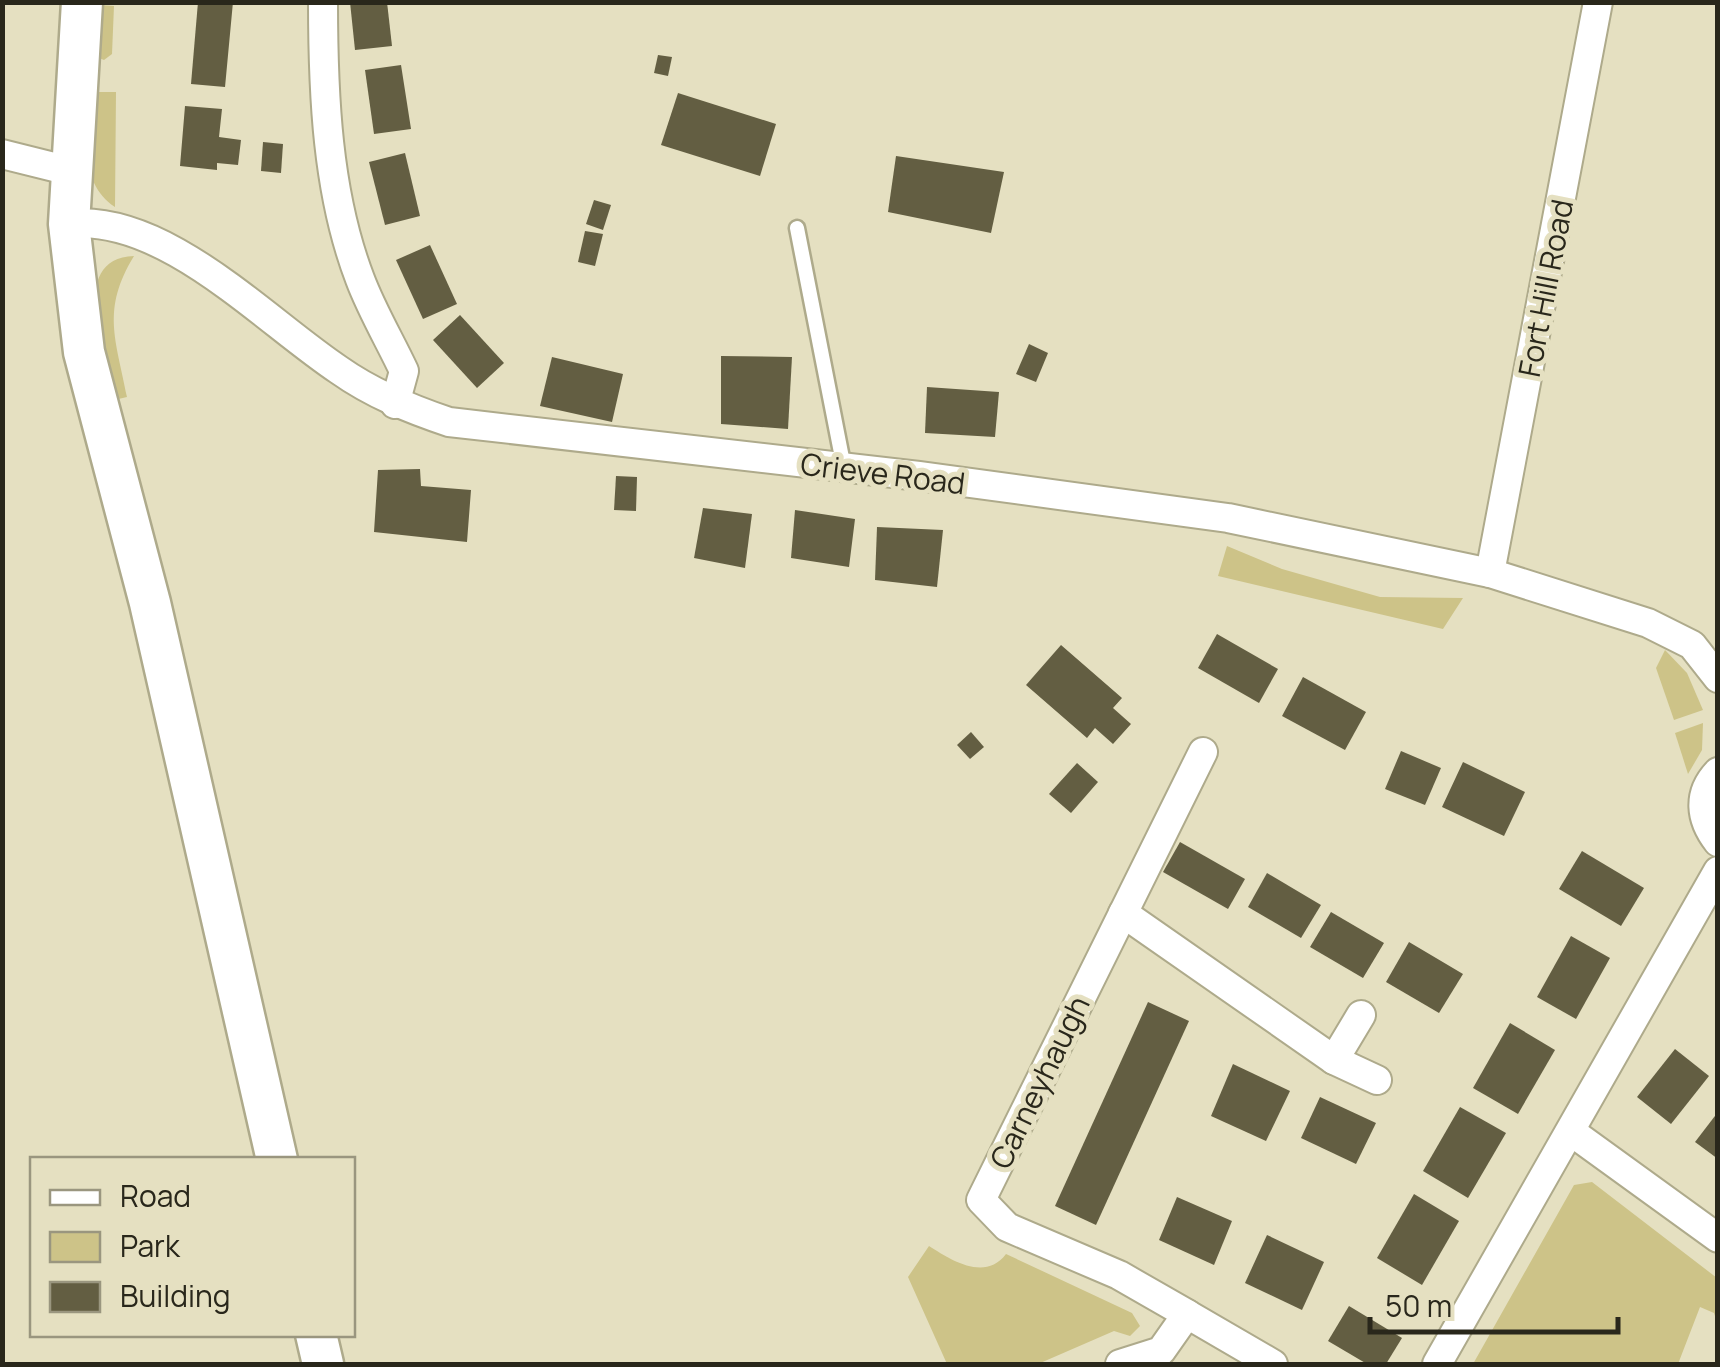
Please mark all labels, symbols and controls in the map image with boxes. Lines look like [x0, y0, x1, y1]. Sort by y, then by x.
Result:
street label: Fort Hill Road [1508, 196, 1582, 380]
street label: Crieve Road [798, 443, 968, 503]
street label: Carneyhaugh [979, 989, 1099, 1175]
legend [30, 1157, 355, 1337]
text: Road [120, 1175, 191, 1216]
text: Park [120, 1225, 181, 1266]
scale bar [1370, 1272, 1618, 1334]
text: Building [120, 1275, 231, 1316]
text: 50 m [1385, 1285, 1452, 1326]

